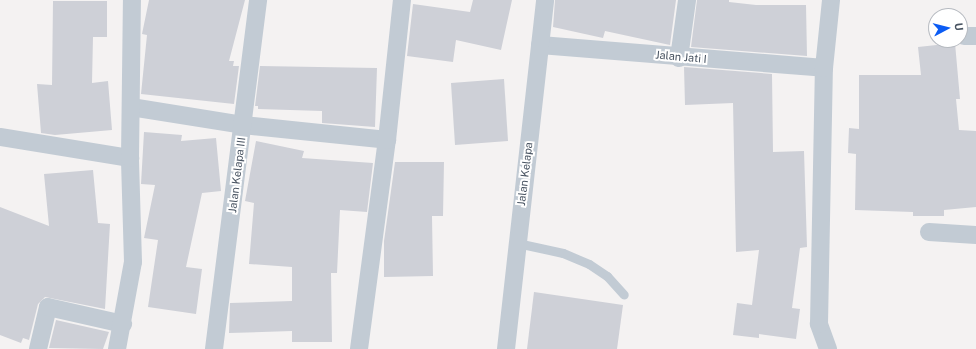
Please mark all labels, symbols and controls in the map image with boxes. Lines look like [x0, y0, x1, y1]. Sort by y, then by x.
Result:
north arrow [928, 8, 968, 48]
text: U [952, 22, 965, 31]
street label: Jalan Jati I [655, 48, 707, 66]
street label: Jalan Kelapa III [226, 136, 248, 214]
street label: Jalan Kelapa [515, 141, 535, 207]

